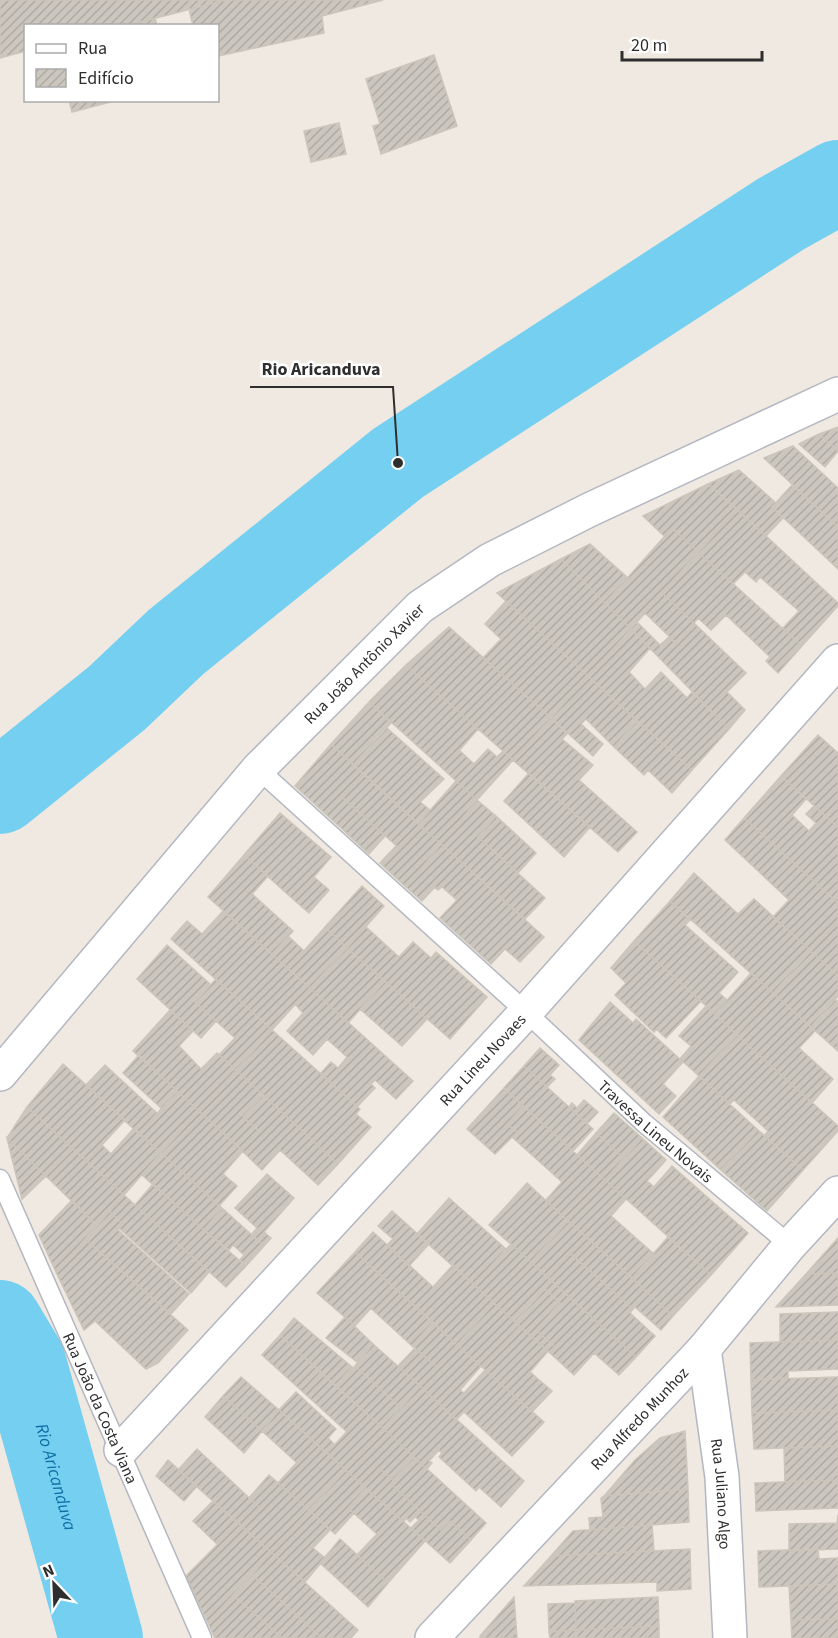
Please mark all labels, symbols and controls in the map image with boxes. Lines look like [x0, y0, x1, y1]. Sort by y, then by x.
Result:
legend [24, 24, 219, 102]
scale bar [622, 24, 762, 62]
text: 20 m [631, 33, 667, 58]
text: Rua [78, 36, 107, 61]
text: Edifício [78, 66, 134, 91]
callout: Rio Aricanduva [250, 351, 393, 387]
text: Rio Aricanduva [261, 357, 381, 382]
street label: Rua João Antônio Xavier [299, 599, 430, 729]
street label: Rua Lineu Novaes [435, 1009, 531, 1111]
street label: Travessa Lineu Novais [593, 1075, 718, 1188]
street label: Rua João da Costa Viana [57, 1329, 143, 1487]
street label: Rua Alfredo Munhoz [586, 1362, 694, 1475]
water label: Rio Aricanduva [29, 1421, 83, 1534]
street label: Rua Juliano Algo [705, 1437, 736, 1550]
north arrow [24, 1554, 84, 1614]
text: N [39, 1559, 58, 1583]

